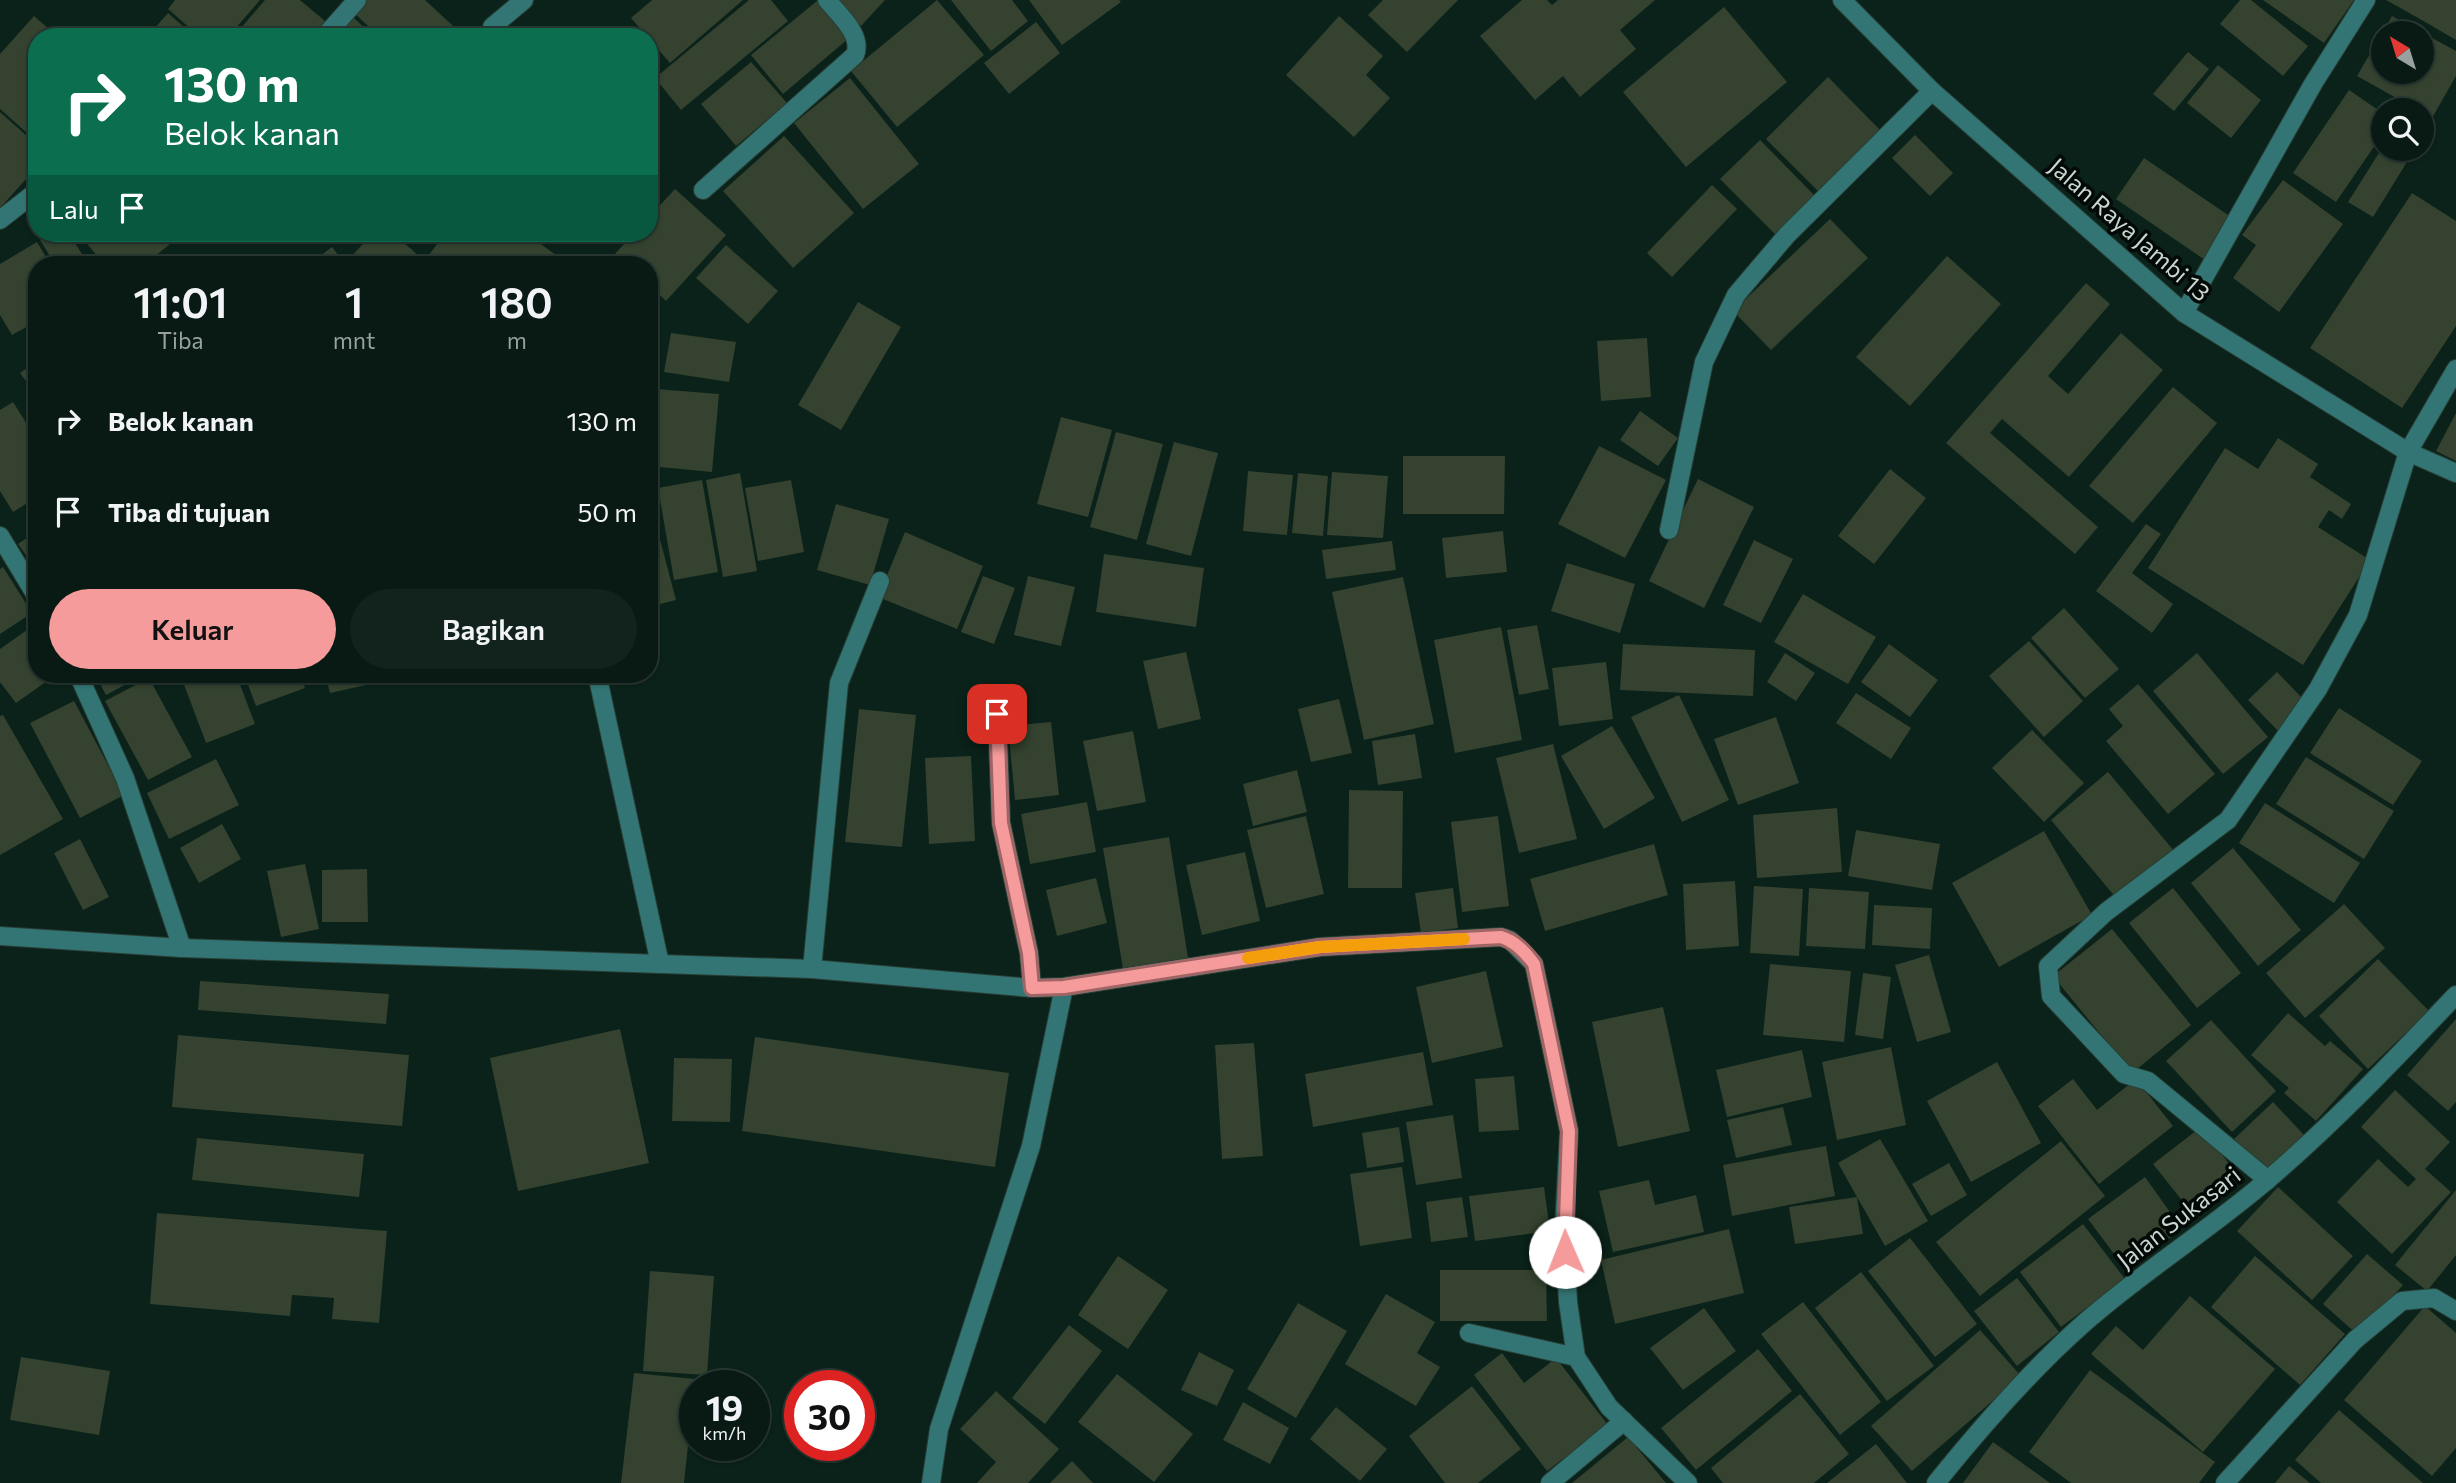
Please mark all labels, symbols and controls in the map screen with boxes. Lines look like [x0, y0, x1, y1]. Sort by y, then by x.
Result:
north arrow [2371, 21, 2434, 84]
map controls [2371, 21, 2434, 161]
text: 130 m [164, 52, 299, 112]
icon: right [49, 56, 140, 147]
button: search [2371, 98, 2434, 161]
text: Belok kanan [164, 112, 340, 152]
street label: Jalan Raya Jambi 13 [2044, 151, 2216, 307]
icon: arrive [113, 189, 151, 227]
text: Lalu [49, 193, 99, 224]
text: 11:01 [133, 275, 228, 327]
text: 1 [345, 275, 363, 327]
text: 180 [481, 275, 553, 327]
text: Tiba [157, 326, 204, 354]
text: mnt [333, 326, 375, 354]
text: m [507, 326, 527, 354]
icon: right [49, 402, 87, 440]
text: Belok kanan [108, 405, 254, 436]
text: 130 m [566, 405, 637, 436]
icon: arrive [49, 493, 87, 531]
text: Tiba di tujuan [108, 496, 270, 527]
text: 50 m [577, 496, 637, 527]
button: Keluar [49, 589, 336, 669]
button: Bagikan [350, 589, 637, 669]
pin [967, 684, 1027, 744]
icon: arrive [978, 695, 1016, 733]
street label: Jalan Sukasari [2111, 1160, 2246, 1274]
position arrow [1528, 1215, 1602, 1289]
speed limit sign: 30 [784, 1370, 875, 1461]
text: 19 [706, 1385, 743, 1428]
text: km/h [703, 1422, 746, 1444]

